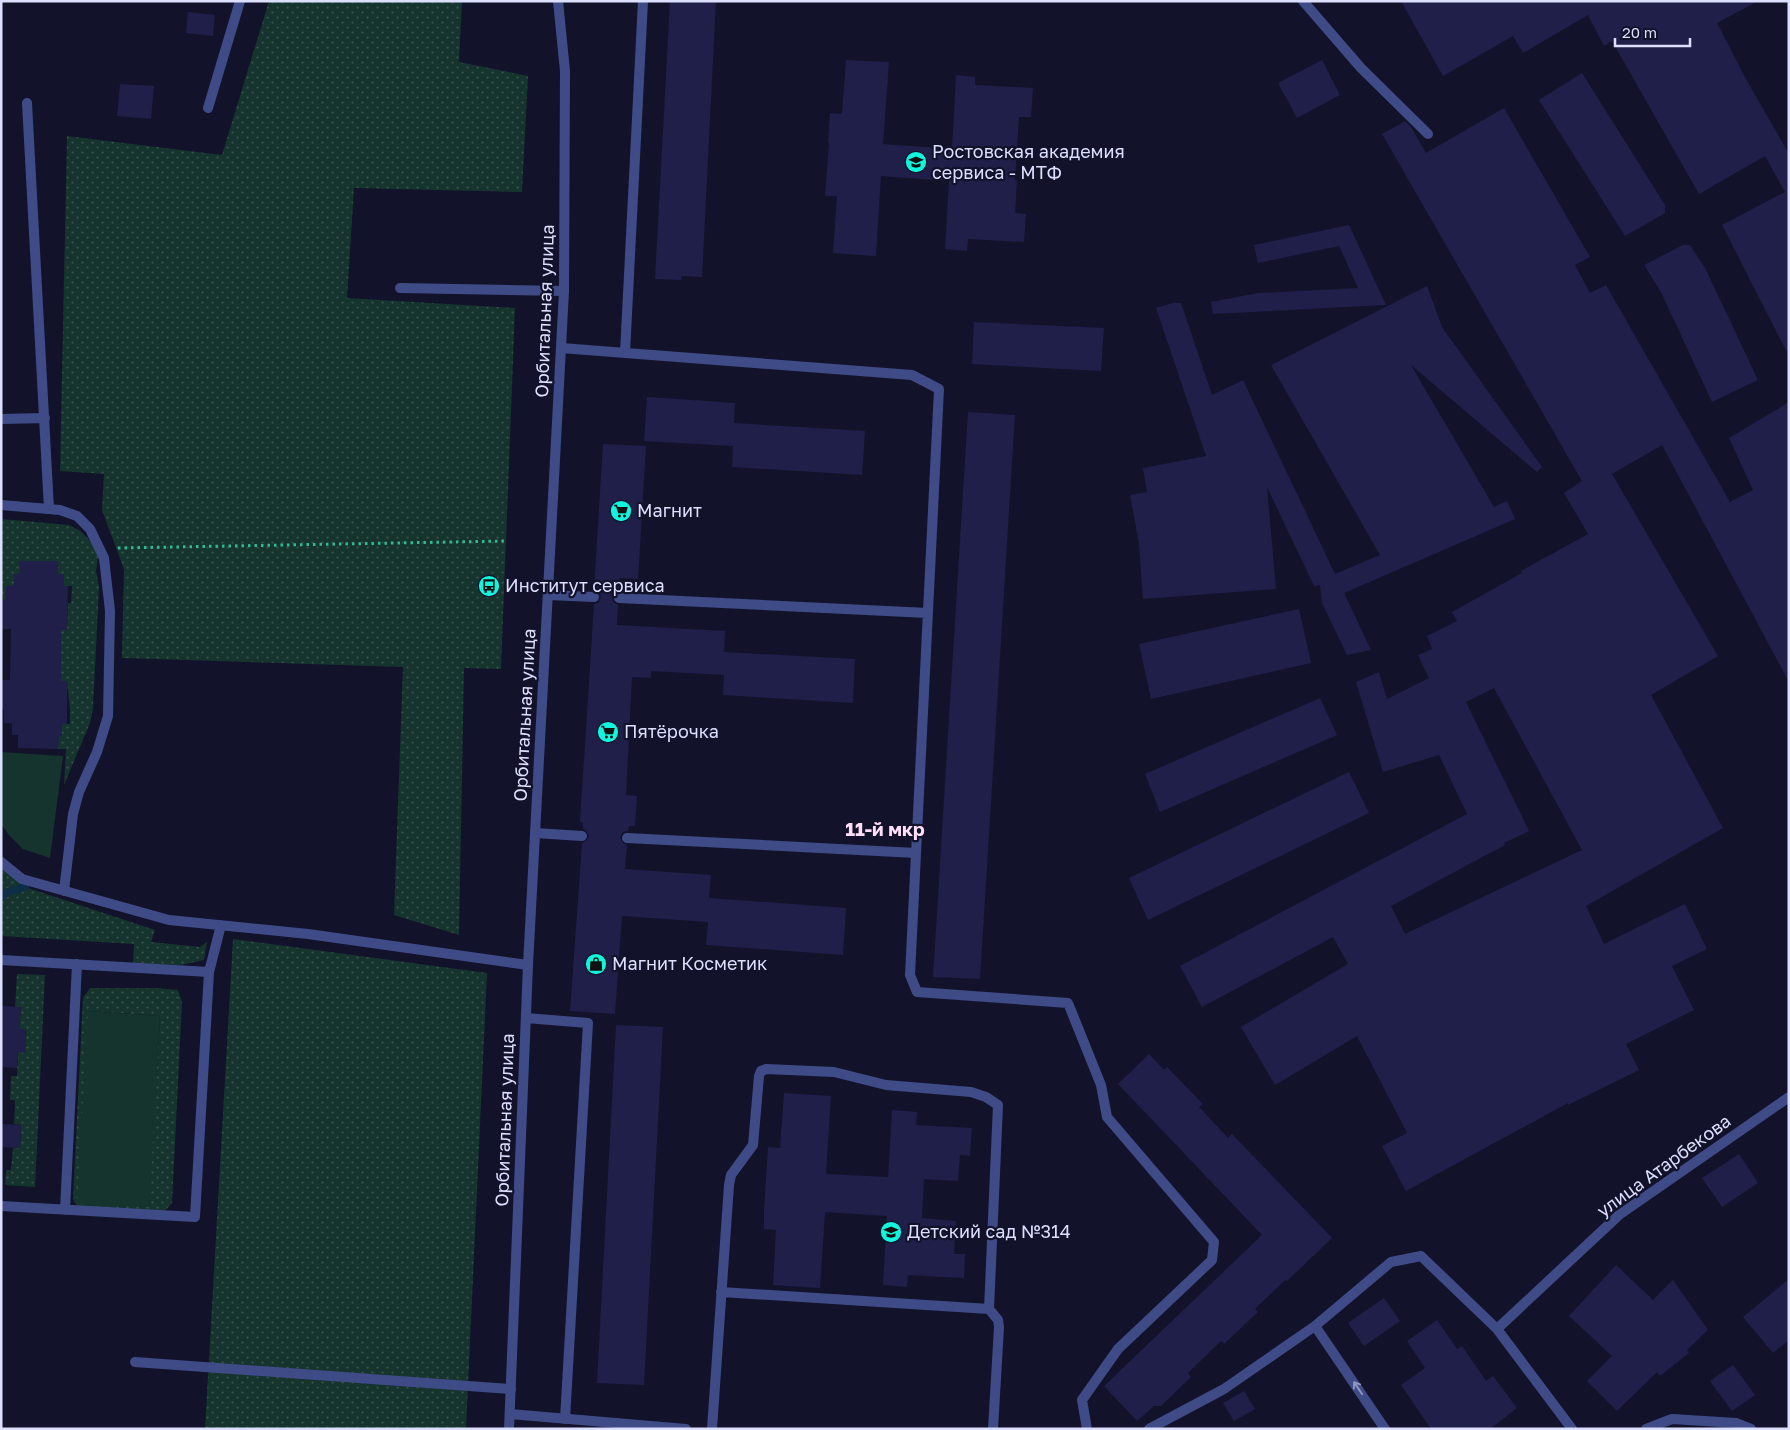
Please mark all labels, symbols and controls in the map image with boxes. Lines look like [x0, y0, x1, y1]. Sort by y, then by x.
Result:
scale bar [1615, 15, 1690, 47]
text: 20 m [1622, 23, 1657, 41]
place label: Ростовская академия сервиса - МТФ [932, 140, 1125, 183]
school or university icon: Ростовская академия сервиса - МТФ [904, 150, 928, 174]
street label: Орбитальная улица [530, 224, 558, 398]
supermarket icon: Магнит [609, 499, 633, 523]
place label: Магнит [637, 499, 702, 521]
bus stop icon: Институт сервиса [477, 574, 501, 598]
place label: Институт сервиса [505, 574, 665, 596]
street label: Орбитальная улица [508, 628, 540, 802]
supermarket icon: Пятёрочка [596, 720, 620, 744]
place label: Пятёрочка [624, 720, 719, 742]
district label: 11-й мкр [845, 817, 925, 840]
shop icon: Магнит Косметик [584, 952, 608, 976]
place label: Магнит Косметик [612, 952, 767, 974]
street label: Орбитальная улица [490, 1033, 518, 1207]
street label: улица Атарбекова [1592, 1109, 1735, 1221]
school or university icon: Детский сад №314 [879, 1220, 903, 1244]
place label: Детский сад №314 [907, 1220, 1071, 1242]
one-way arrow [1353, 1382, 1363, 1396]

